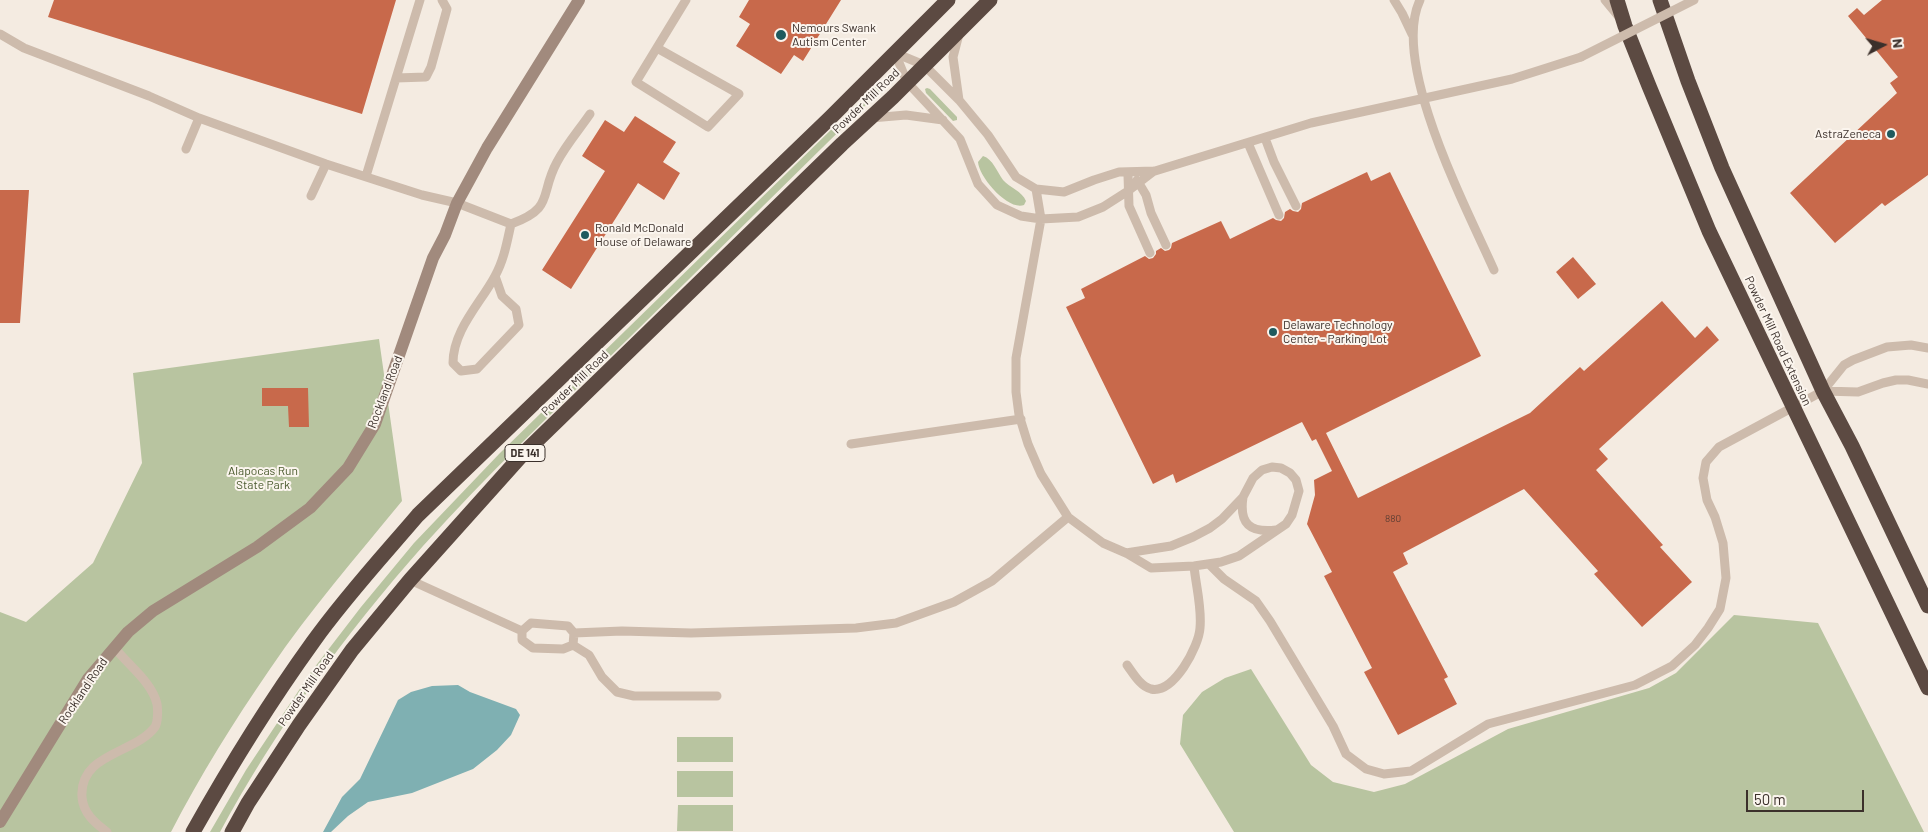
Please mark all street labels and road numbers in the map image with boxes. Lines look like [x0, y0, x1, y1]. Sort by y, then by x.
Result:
street label: Powder Mill Road [830, 65, 902, 137]
street label: Powder Mill Road Extension [1742, 274, 1814, 408]
street label: Powder Mill Road [539, 347, 611, 419]
street label: Rockland Road [365, 354, 405, 430]
road number: DE 141 [505, 444, 545, 462]
street label: Powder Mill Road [275, 649, 337, 729]
street label: Rockland Road [56, 655, 110, 727]

